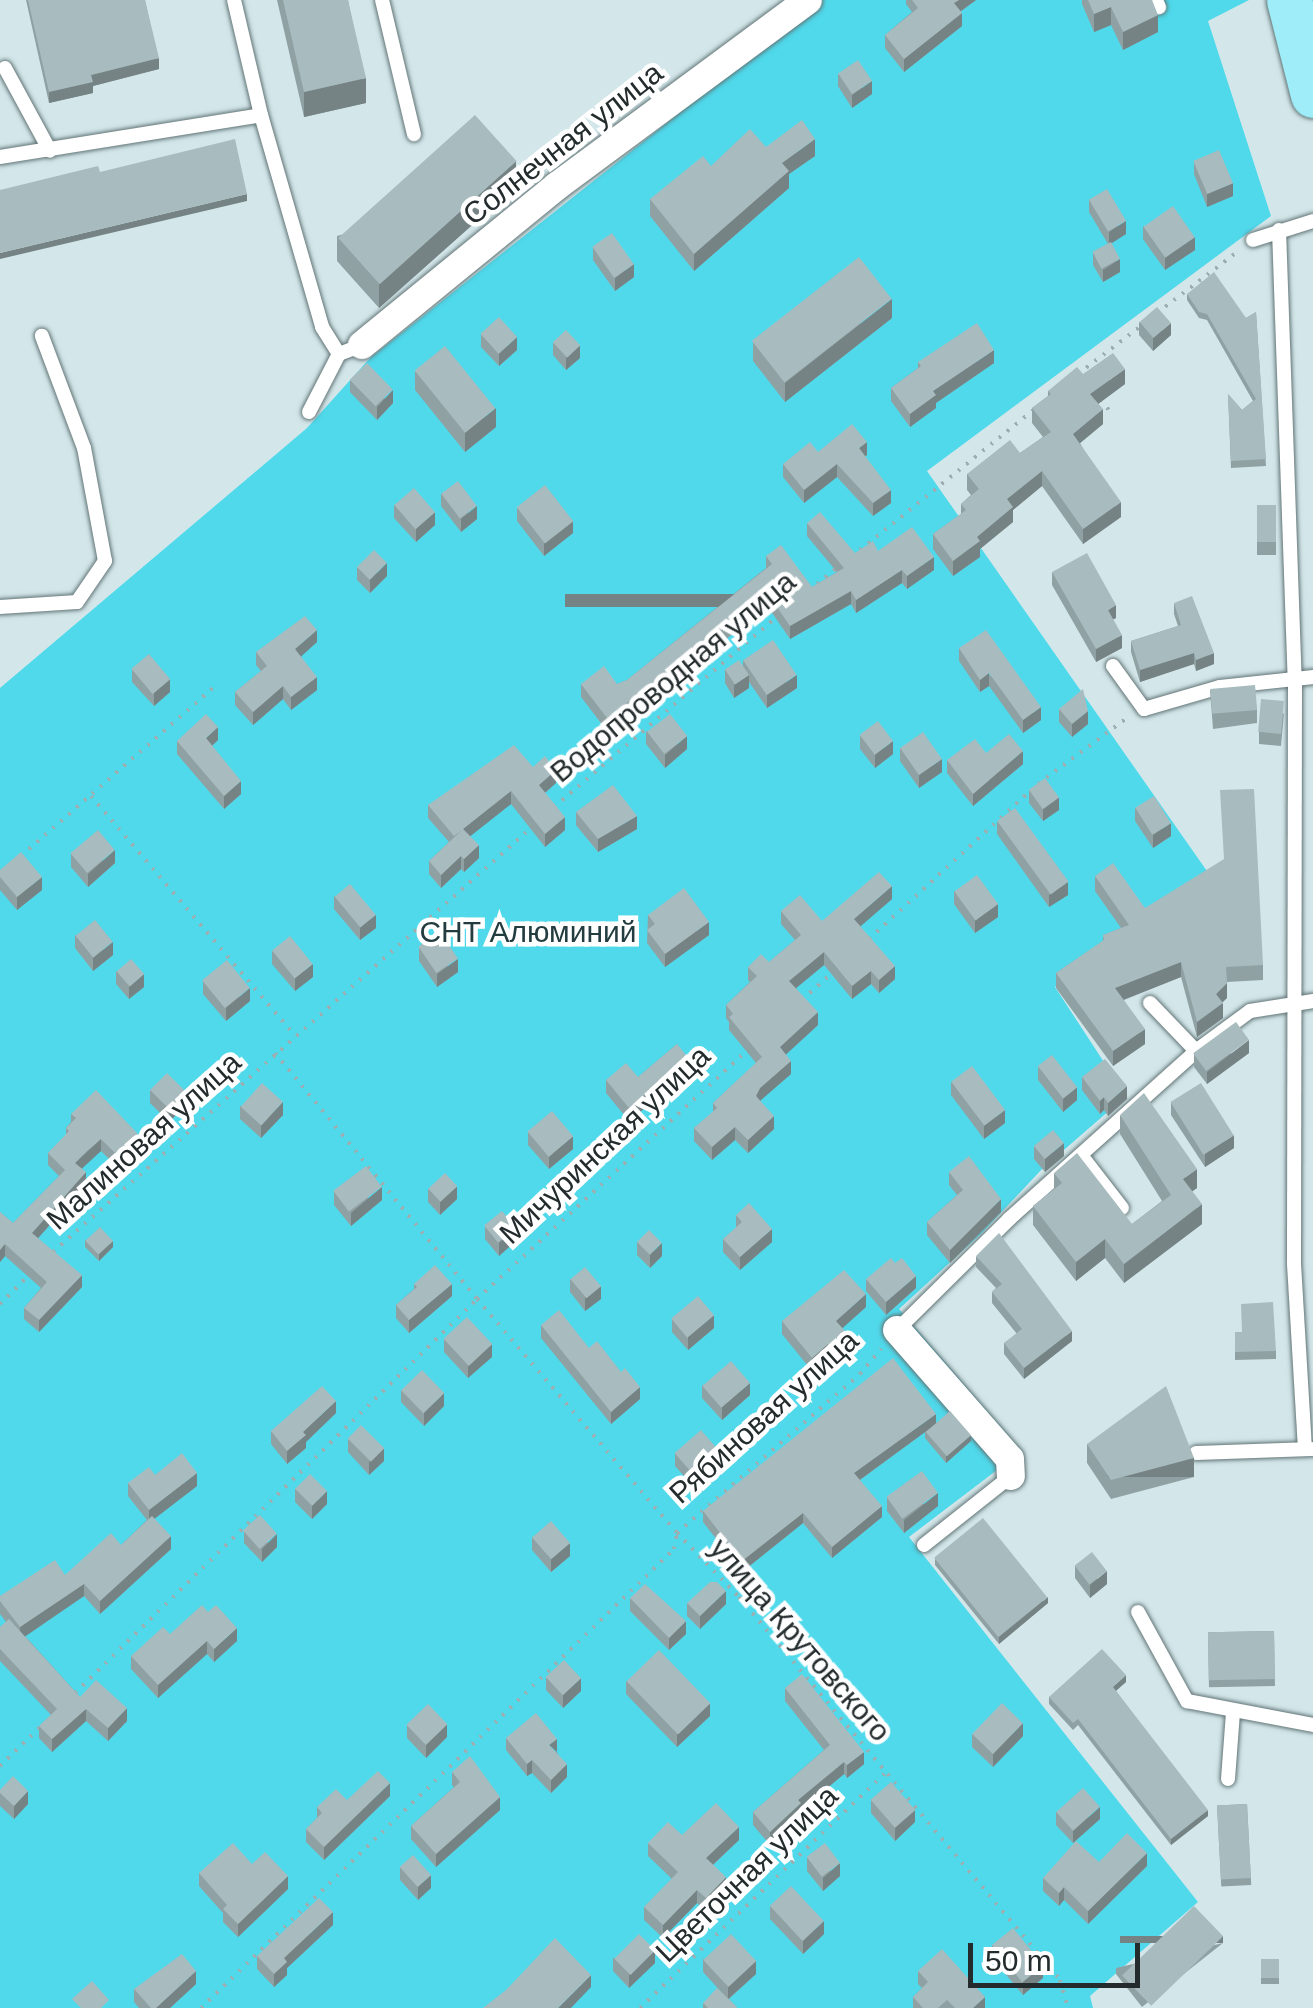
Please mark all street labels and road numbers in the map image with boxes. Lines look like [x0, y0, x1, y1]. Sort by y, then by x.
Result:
street label: Солнечная улица [456, 55, 670, 233]
street label: Водопроводная улица [543, 564, 803, 790]
street label: Мичуринская улица [492, 1038, 718, 1252]
street label: Малиновая улица [39, 1044, 249, 1238]
street label: Рябиновая улица [662, 1323, 866, 1511]
street label: улица Крутовского [702, 1531, 898, 1749]
street label: Цветочная улица [649, 1778, 845, 1970]

